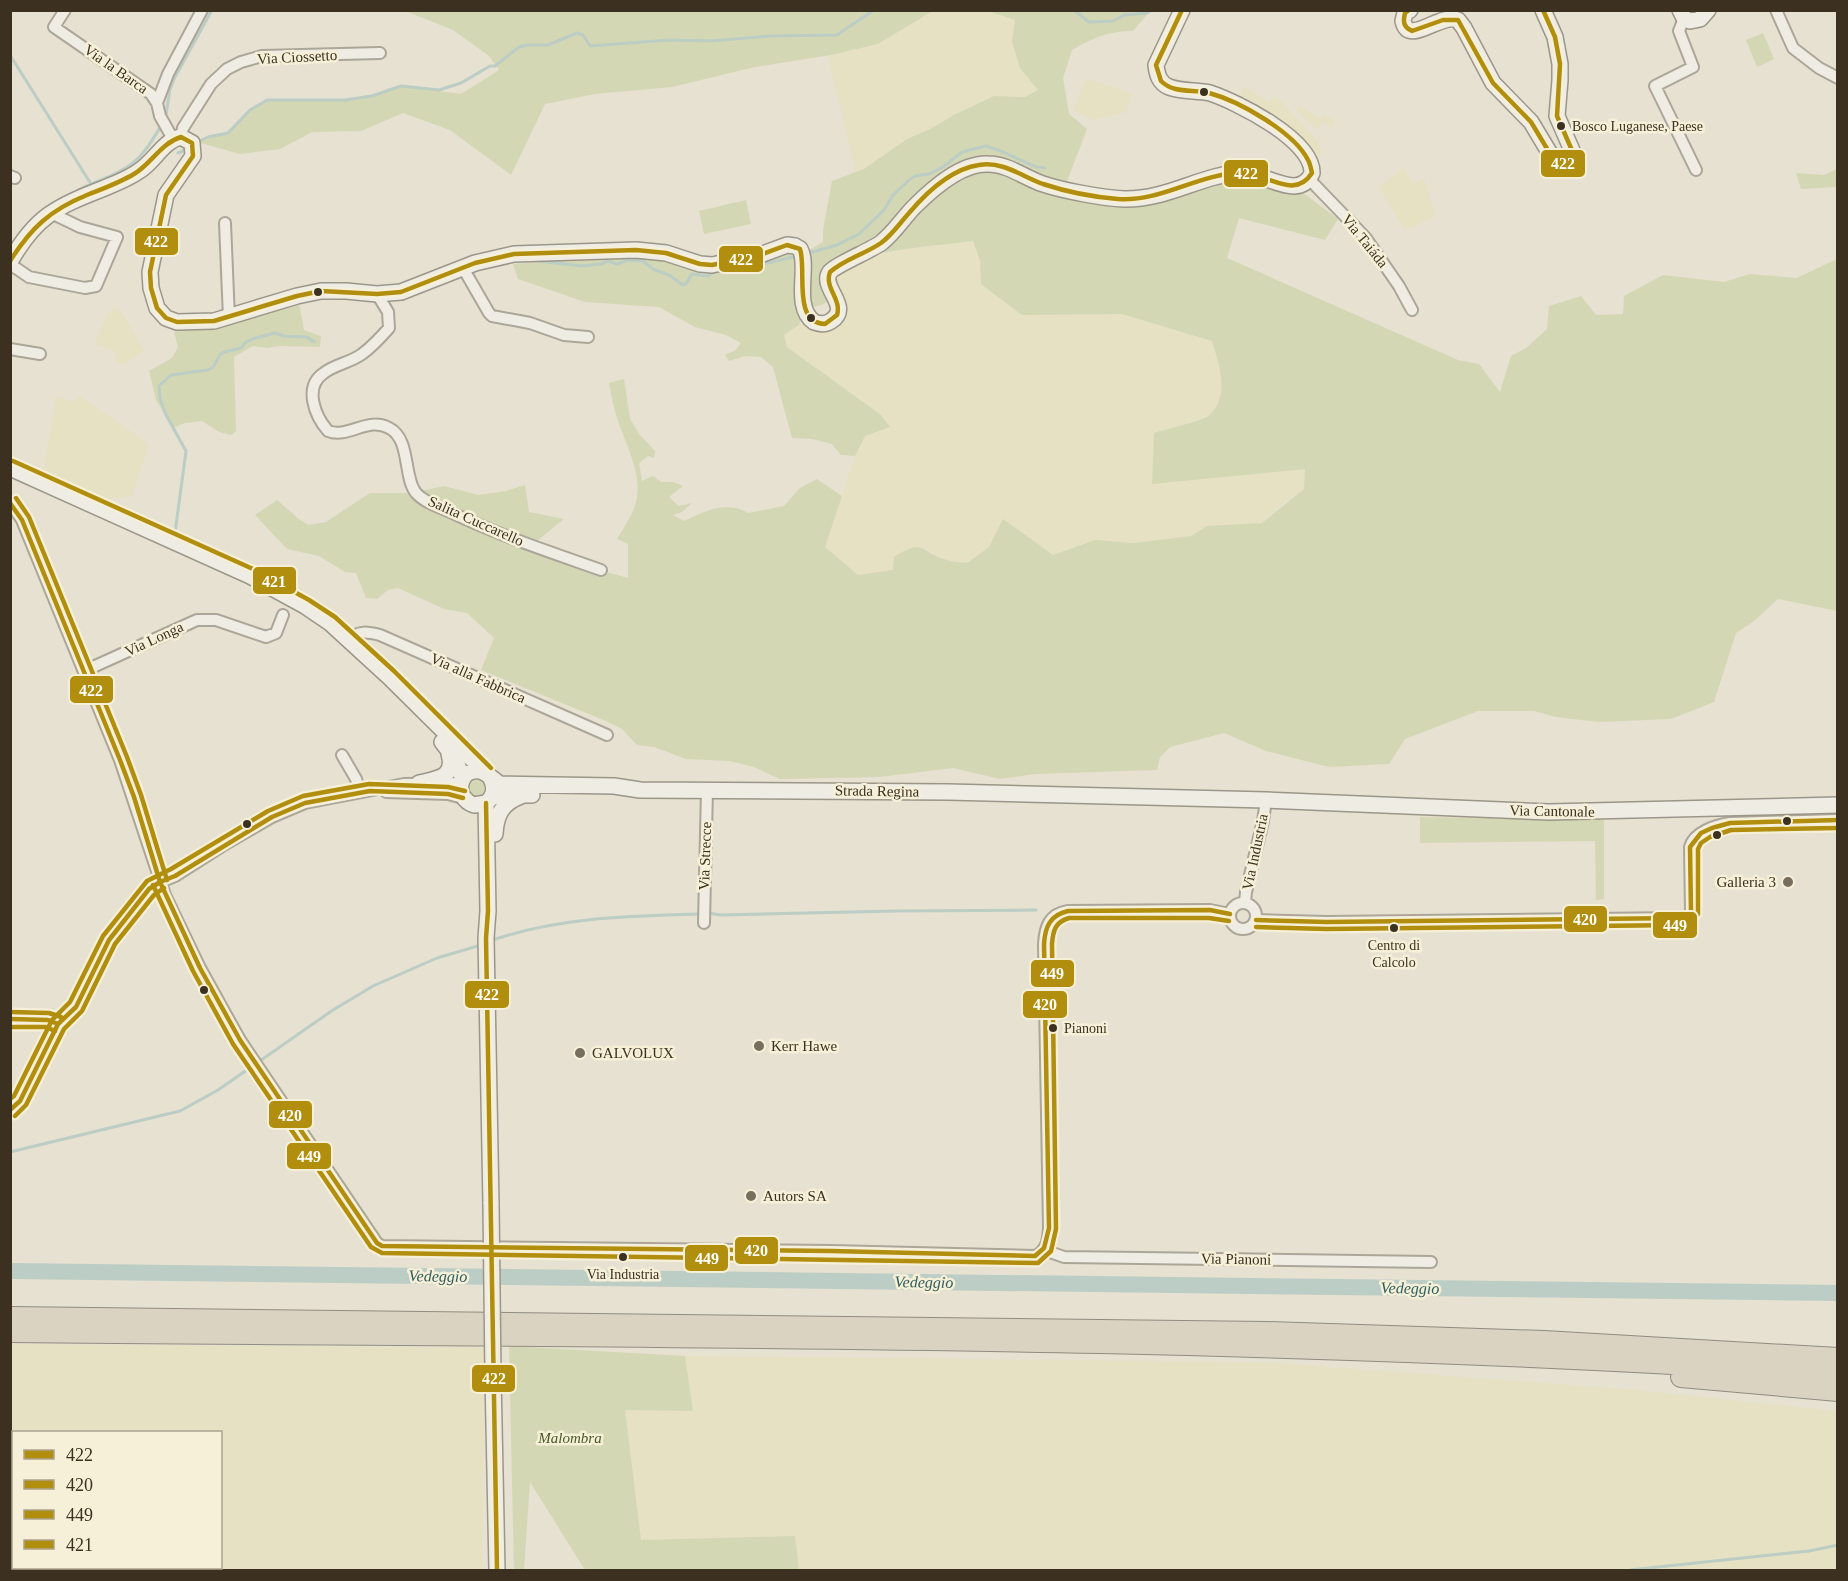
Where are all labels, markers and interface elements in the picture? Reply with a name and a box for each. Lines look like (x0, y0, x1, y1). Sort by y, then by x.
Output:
street label: Via la Barca (81, 41, 151, 97)
street label: Via Ciossetto (256, 47, 338, 67)
unlabelled marker (1198, 86, 1210, 98)
place label: Bosco Luganese, Paese (1572, 119, 1703, 134)
marker: Bosco Luganese, Paese (1555, 120, 1567, 132)
line badge: 422 (1540, 149, 1586, 178)
text: 422 (1551, 155, 1575, 172)
line badge: 422 (1223, 159, 1269, 188)
text: 422 (1234, 165, 1258, 182)
street label: Via Taiáda (1339, 211, 1392, 271)
line badge: 422 (134, 227, 179, 256)
text: 422 (144, 233, 168, 250)
line badge: 422 (718, 245, 764, 273)
text: 422 (729, 251, 753, 268)
unlabelled marker (312, 286, 324, 298)
unlabelled marker (805, 312, 817, 324)
street label: Salita Cuccarello (426, 493, 526, 549)
line badge: 421 (252, 566, 297, 595)
text: 421 (262, 573, 286, 590)
street label: Via Longa (122, 618, 186, 660)
street label: Via alla Fabbrica (428, 650, 528, 706)
line badge: 422 (69, 675, 114, 704)
text: 422 (79, 682, 103, 699)
street label: Strada Regina (835, 782, 920, 800)
street label: Via Cantonale (1509, 802, 1595, 820)
street label: Via Industria (1239, 812, 1271, 892)
unlabelled marker (1781, 815, 1793, 827)
unlabelled marker (241, 818, 253, 830)
street label: Via Strecce (696, 821, 714, 891)
unlabelled marker (1711, 829, 1723, 841)
place label: Galleria 3 (1716, 874, 1776, 890)
marker: Galleria 3 (1781, 875, 1795, 889)
line badge: 420 (1563, 905, 1608, 933)
text: 420 (1573, 911, 1597, 928)
line badge: 449 (1652, 911, 1698, 939)
text: 449 (1663, 917, 1687, 934)
marker: Centro di Calcolo (1388, 922, 1400, 934)
place label: Centro di Calcolo (1368, 938, 1420, 970)
line badge: 449 (1030, 959, 1075, 988)
text: 449 (1040, 965, 1064, 982)
line badge: 422 (464, 980, 510, 1009)
unlabelled marker (198, 984, 210, 996)
text: 422 (475, 986, 499, 1003)
line badge: 420 (1022, 990, 1068, 1019)
text: 420 (1033, 996, 1057, 1013)
place label: Pianoni (1064, 1021, 1107, 1036)
marker: Pianoni (1047, 1022, 1059, 1034)
place label: Kerr Hawe (771, 1038, 838, 1054)
marker: Kerr Hawe (752, 1039, 766, 1053)
place label: GALVOLUX (592, 1045, 674, 1061)
marker: GALVOLUX (573, 1046, 587, 1060)
line badge: 420 (268, 1100, 313, 1129)
text: 420 (278, 1107, 302, 1124)
line badge: 449 (286, 1142, 332, 1170)
text: 449 (297, 1148, 321, 1165)
place label: Autors SA (763, 1188, 827, 1204)
marker: Autors SA (744, 1189, 758, 1203)
line badge: 420 (734, 1236, 779, 1265)
text: 420 (744, 1242, 768, 1259)
line badge: 449 (684, 1244, 729, 1272)
text: 449 (695, 1250, 719, 1267)
street label: Via Pianoni (1201, 1250, 1271, 1268)
marker: Via Industria (617, 1251, 629, 1263)
water label: Vedeggio (409, 1267, 467, 1286)
place label: Via Industria (587, 1267, 660, 1282)
water label: Vedeggio (895, 1273, 953, 1292)
water label: Vedeggio (1381, 1279, 1439, 1298)
line badge: 422 (471, 1364, 516, 1393)
text: 422 (482, 1370, 506, 1387)
park label: Malombra (537, 1430, 602, 1446)
legend (12, 1431, 222, 1569)
text: 422 (66, 1445, 93, 1465)
text: 420 (66, 1475, 93, 1495)
text: 449 (66, 1505, 93, 1525)
text: 421 (66, 1535, 93, 1555)

